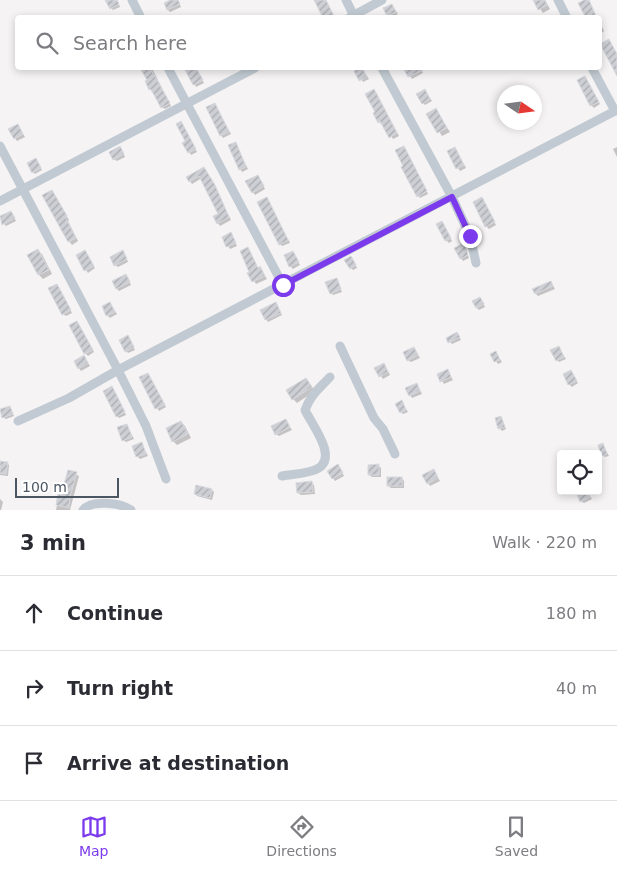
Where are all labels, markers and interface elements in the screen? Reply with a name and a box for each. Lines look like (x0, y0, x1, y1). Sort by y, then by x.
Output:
search box (15, 15, 602, 70)
icon: search (33, 29, 61, 57)
text: Search here (73, 32, 187, 54)
north arrow (497, 85, 542, 130)
route end (459, 225, 482, 248)
route start (272, 274, 295, 297)
map controls (557, 450, 602, 495)
button: locate (557, 450, 602, 495)
scale bar (15, 475, 119, 498)
text: 100 m (22, 479, 67, 495)
text: 3 min (20, 531, 86, 555)
text: Walk · 220 m (492, 533, 597, 552)
icon: ahead (20, 599, 48, 627)
text: Continue (67, 602, 163, 624)
text: 180 m (546, 604, 597, 623)
icon: right (20, 674, 48, 702)
text: Turn right (67, 677, 173, 699)
text: 40 m (556, 679, 597, 698)
icon: arrive (20, 749, 48, 777)
text: Arrive at destination (67, 752, 289, 774)
tab: Map (79, 813, 108, 859)
tab: Directions (266, 813, 337, 859)
tab: Saved (495, 813, 538, 859)

